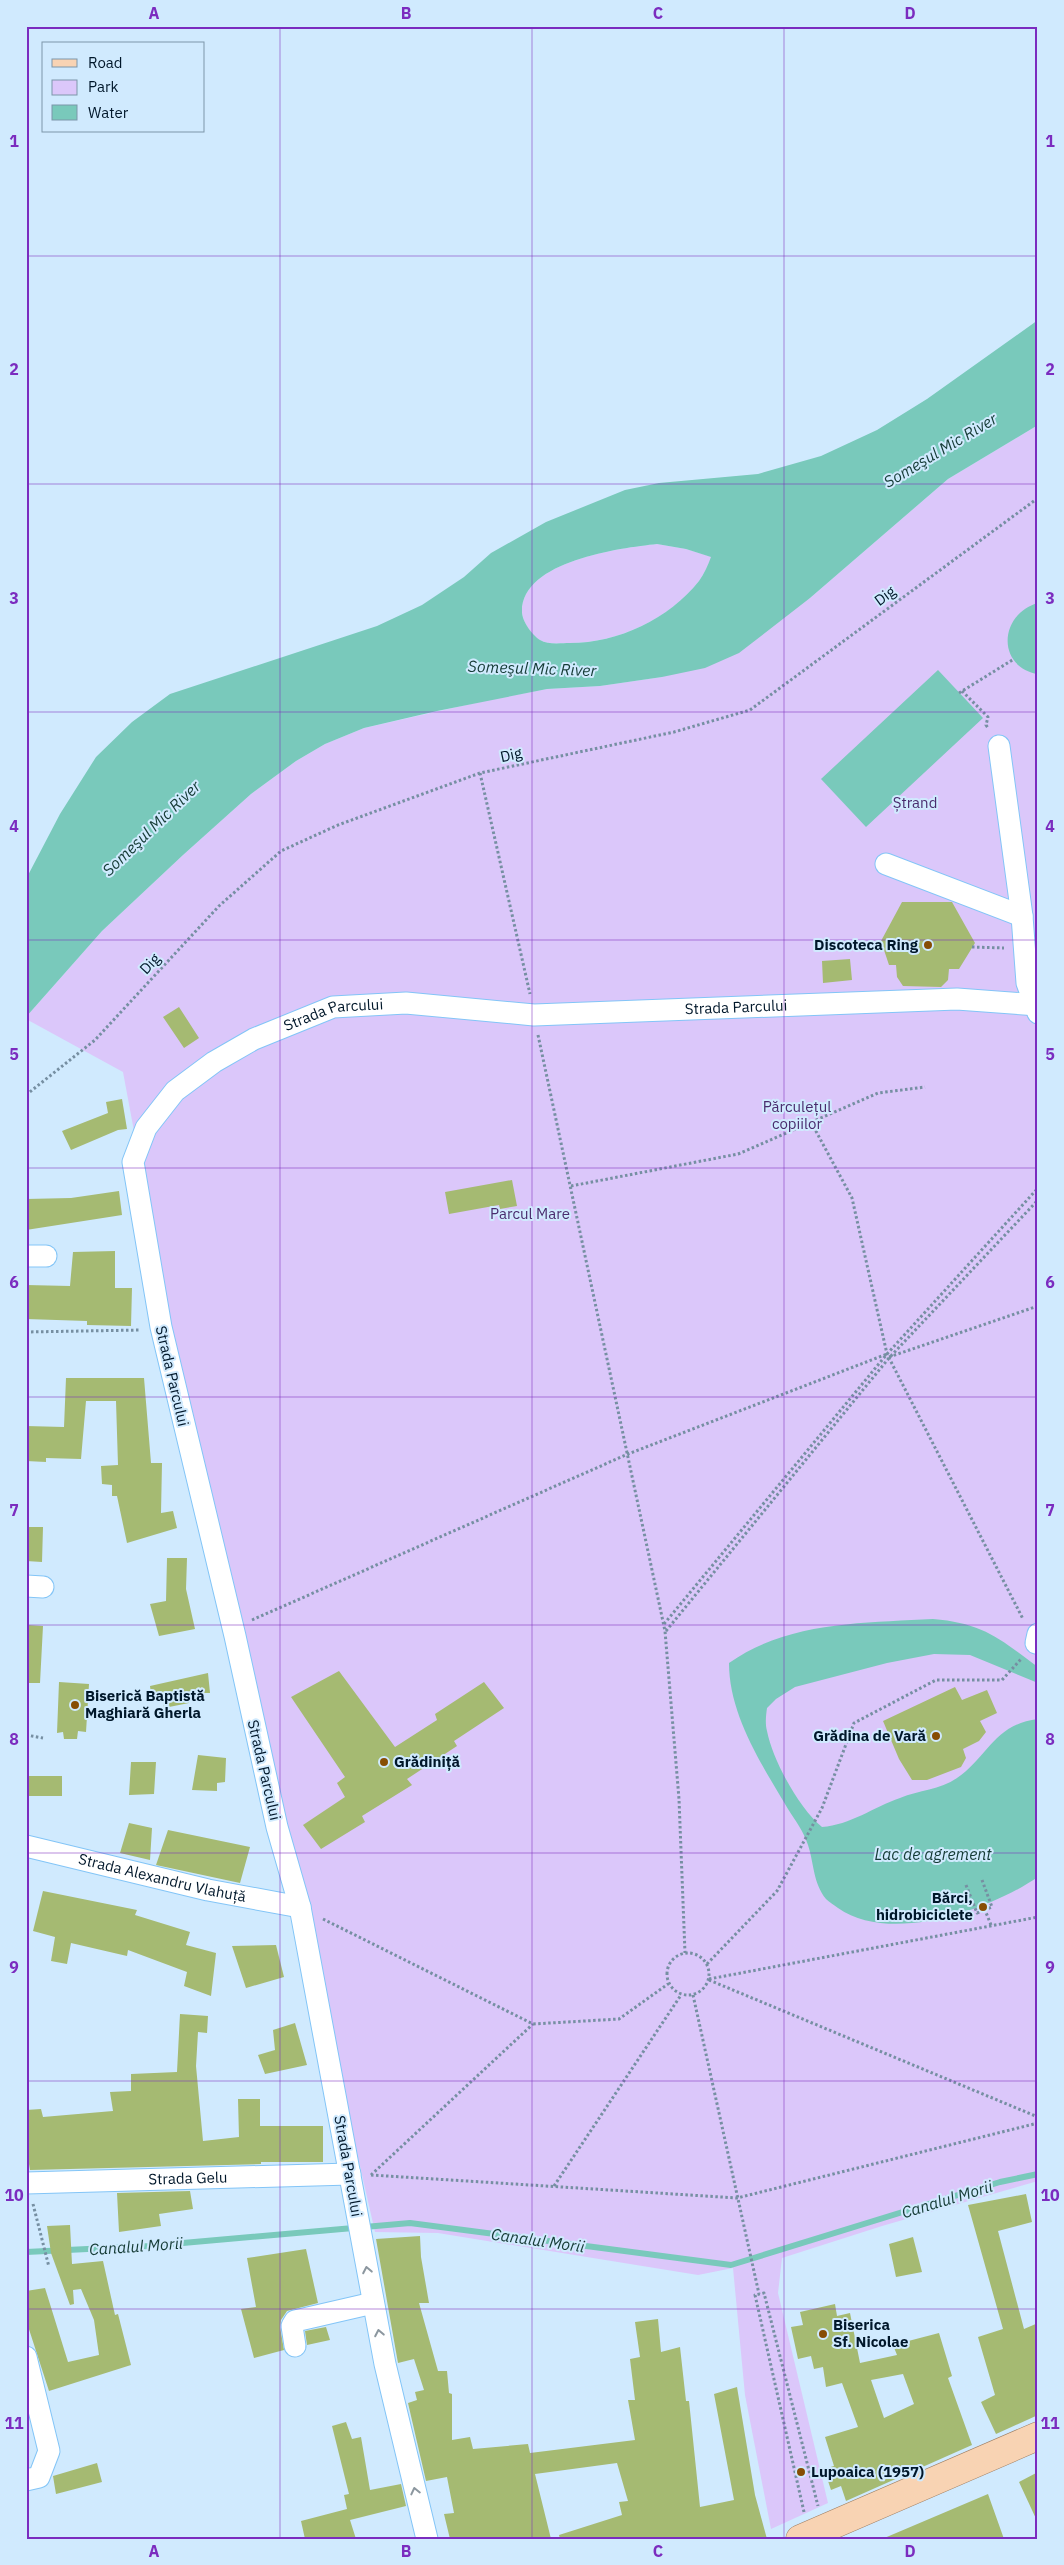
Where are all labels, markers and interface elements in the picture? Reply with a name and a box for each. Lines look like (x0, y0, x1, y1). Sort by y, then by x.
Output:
text: A (149, 3, 160, 23)
text: B (401, 3, 412, 23)
text: C (653, 3, 663, 23)
text: D (904, 3, 916, 23)
legend (42, 42, 205, 132)
text: Road (88, 53, 123, 72)
text: Park (88, 77, 118, 96)
text: Water (88, 103, 129, 122)
text: 1 (9, 131, 19, 151)
text: 1 (1045, 131, 1055, 151)
text: 2 (9, 359, 19, 379)
text: 2 (1045, 359, 1055, 379)
water label: Someşul Mic River (880, 408, 1001, 492)
street label: Dig (870, 581, 899, 610)
text: 3 (9, 588, 19, 608)
text: 3 (1045, 588, 1055, 608)
water label: Someşul Mic River (467, 656, 598, 680)
street label: Dig (498, 743, 524, 766)
water label: Someşul Mic River (98, 775, 205, 880)
park label: Ștrand (893, 793, 937, 812)
text: 4 (9, 816, 19, 836)
text: 4 (1045, 816, 1055, 836)
place label: Discoteca Ring (814, 935, 919, 954)
marker: Discoteca Ring (922, 939, 934, 951)
street label: Dig (135, 949, 164, 978)
street label: Strada Parcului (281, 994, 384, 1035)
street label: Strada Parcului (684, 995, 788, 1018)
text: 5 (9, 1044, 19, 1064)
text: 5 (1045, 1044, 1055, 1064)
park label: Părculețul copiilor (763, 1097, 831, 1133)
park label: Parcul Mare (490, 1204, 570, 1223)
text: 6 (9, 1272, 19, 1292)
text: 6 (1045, 1272, 1055, 1292)
street label: Strada Parcului (152, 1324, 193, 1428)
text: 7 (9, 1500, 19, 1520)
text: 7 (1045, 1500, 1055, 1520)
place label: Biserică Baptistă Maghiară Gherla (85, 1686, 205, 1722)
marker: Biserică Baptistă Maghiară Gherla (69, 1699, 81, 1711)
street label: Strada Parcului (244, 1718, 285, 1822)
place label: Grădina de Vară (813, 1726, 926, 1745)
text: 8 (9, 1729, 19, 1749)
text: 8 (1045, 1729, 1055, 1749)
marker: Grădina de Vară (930, 1730, 942, 1742)
place label: Grădiniță (394, 1752, 461, 1771)
marker: Grădiniță (378, 1756, 390, 1768)
water label: Lac de agrement (875, 1844, 992, 1864)
street label: Strada Alexandru Vlahuță (77, 1849, 248, 1906)
place label: Bărci, hidrobiciclete (876, 1888, 973, 1924)
marker: Bărci, hidrobiciclete (977, 1901, 989, 1913)
text: 9 (9, 1957, 19, 1977)
text: 9 (1045, 1957, 1055, 1977)
street label: Strada Parcului (330, 2114, 367, 2218)
street label: Strada Gelu (148, 2167, 228, 2189)
water label: Canalul Morii (899, 2175, 996, 2222)
text: 10 (4, 2185, 24, 2205)
text: 10 (1040, 2185, 1060, 2205)
water label: Canalul Morii (490, 2224, 587, 2257)
water label: Canalul Morii (88, 2233, 184, 2259)
one-way arrow (362, 2265, 372, 2274)
place label: Biserica Sf. Nicolae (833, 2315, 908, 2351)
marker: Biserica Sf. Nicolae (817, 2328, 829, 2340)
one-way arrow (374, 2329, 385, 2337)
text: 11 (4, 2413, 24, 2433)
text: 11 (1040, 2413, 1060, 2433)
place label: Lupoaica (1957) (811, 2462, 924, 2481)
marker: Lupoaica (1957) (795, 2466, 807, 2478)
one-way arrow (410, 2487, 421, 2496)
text: A (149, 2541, 160, 2561)
text: B (401, 2541, 412, 2561)
text: C (653, 2541, 663, 2561)
text: D (904, 2541, 916, 2561)

